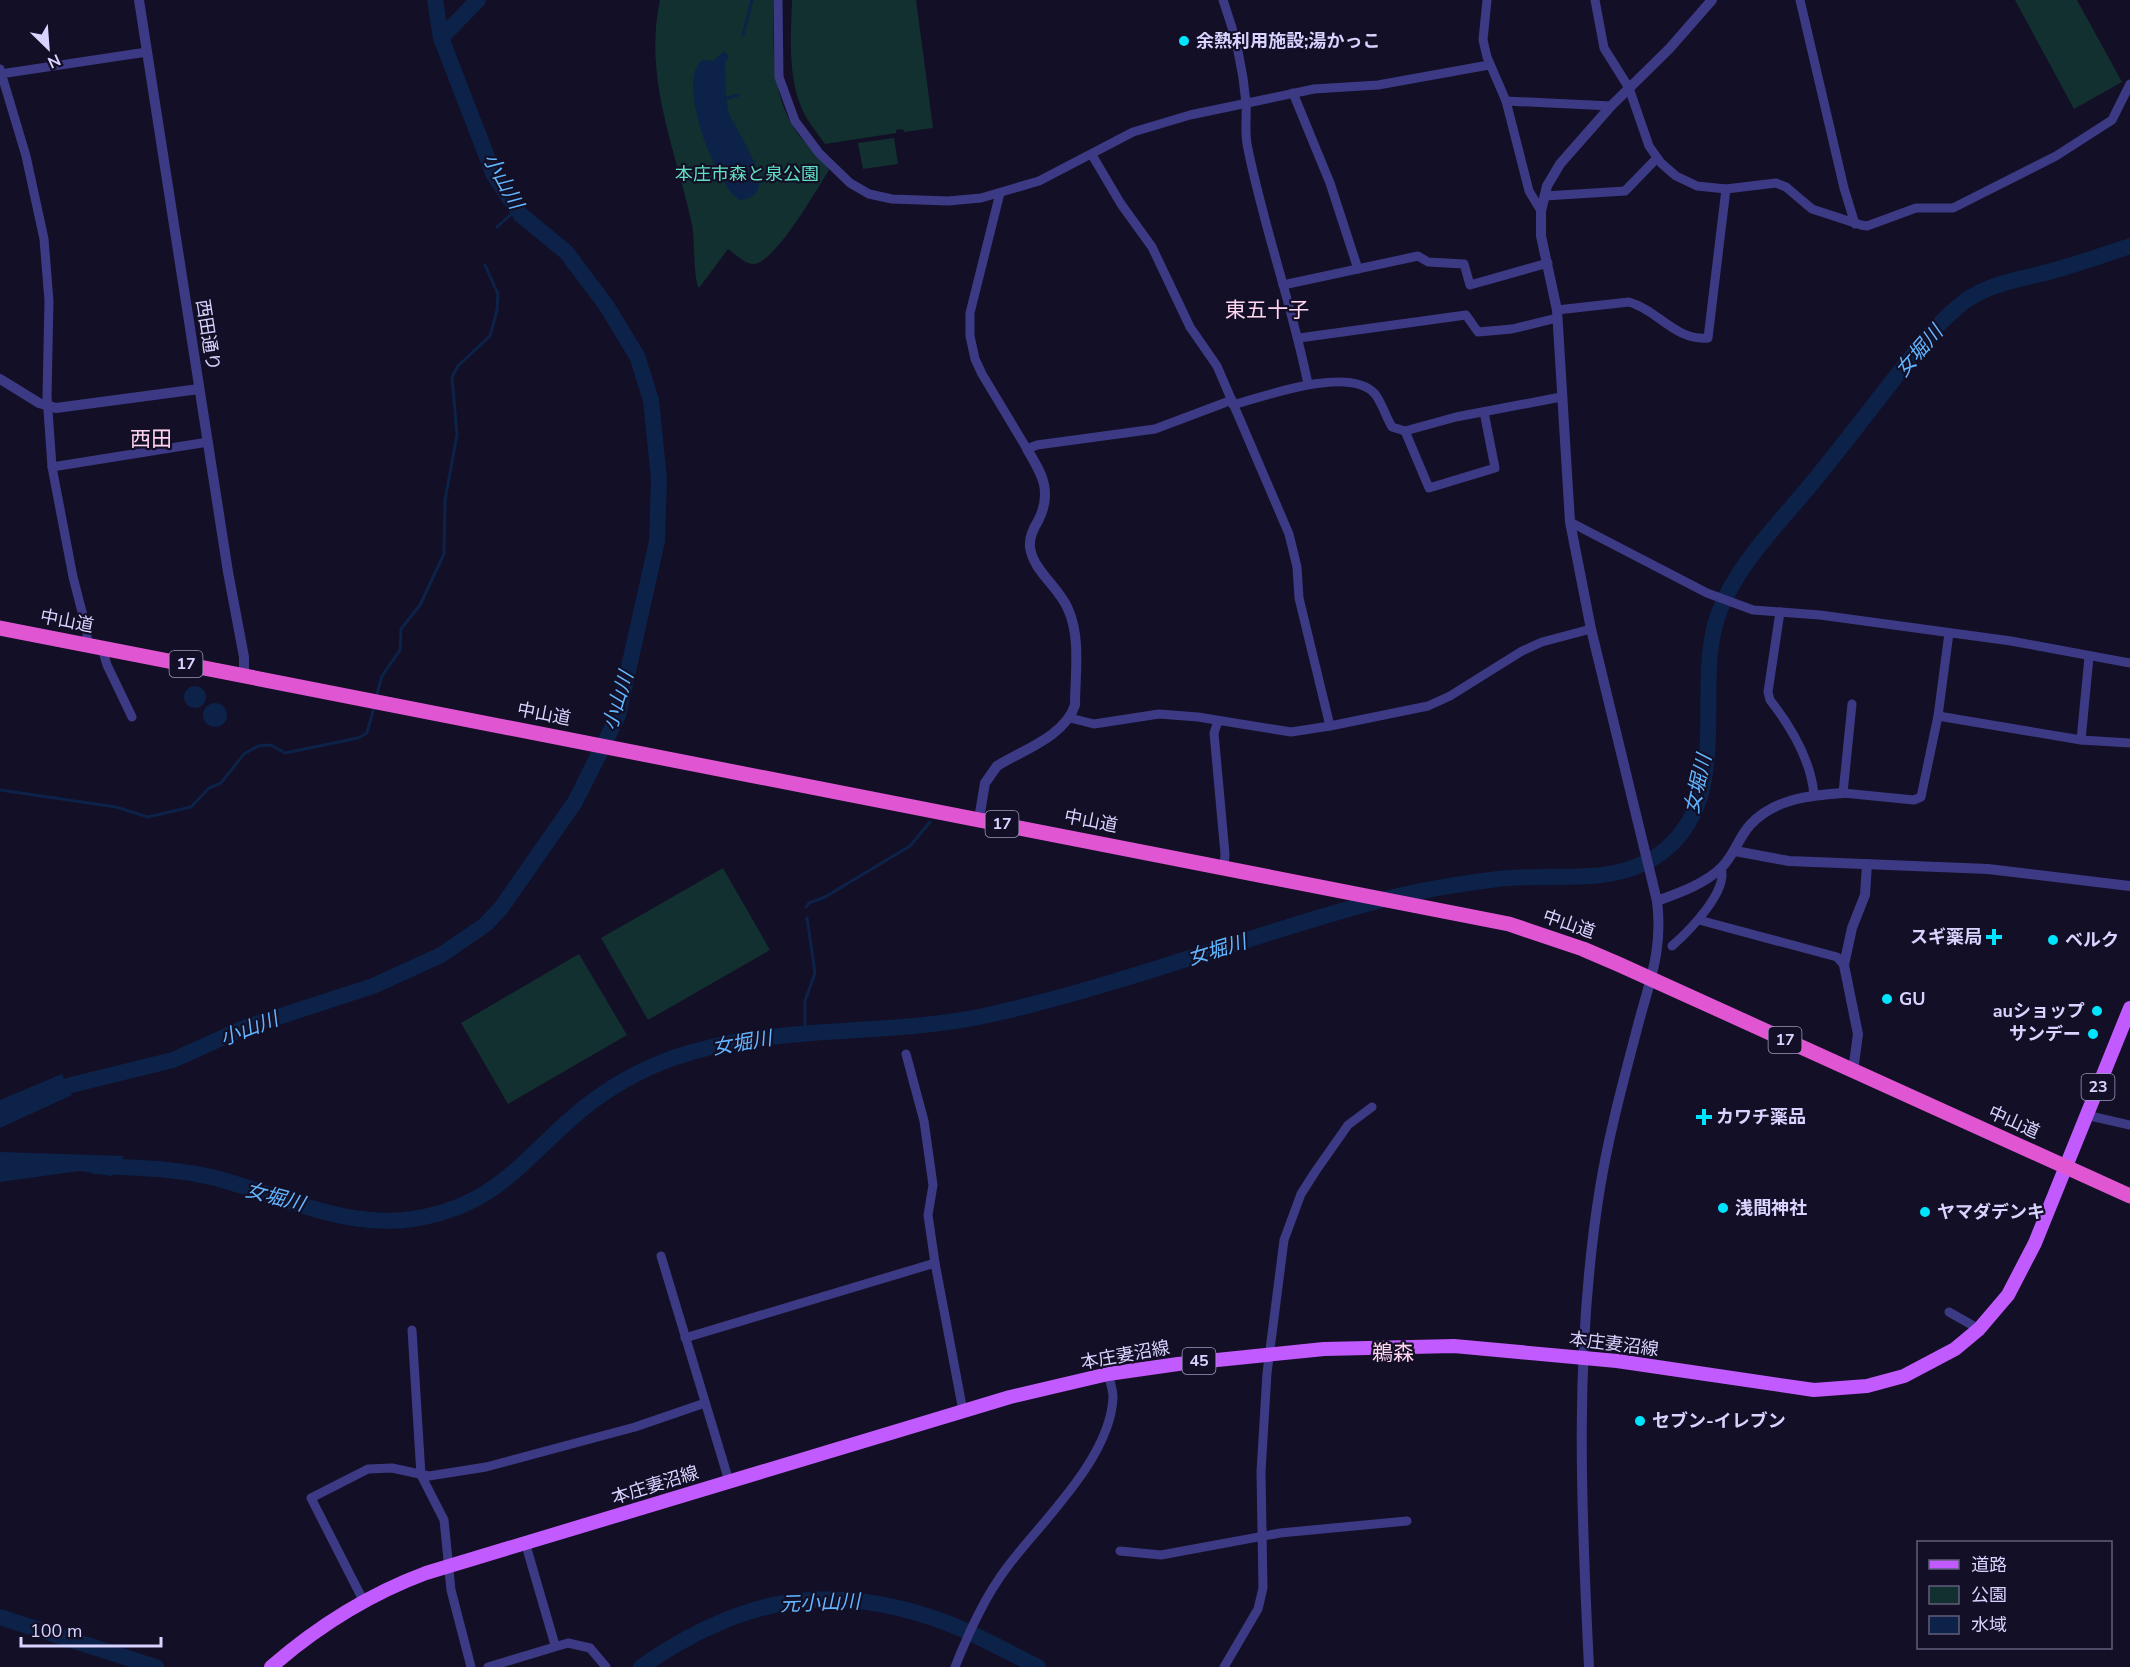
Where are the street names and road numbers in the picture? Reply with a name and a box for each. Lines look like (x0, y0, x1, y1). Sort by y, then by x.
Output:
street label: 西田通り (191, 298, 225, 372)
street label: 中山道 (38, 604, 96, 638)
road number: 17 (170, 651, 202, 677)
street label: 中山道 (515, 697, 573, 731)
street label: 中山道 (1062, 804, 1120, 838)
road number: 17 (986, 811, 1018, 837)
street label: 中山道 (1540, 904, 1598, 944)
road number: 17 (1768, 1027, 1802, 1053)
road number: 23 (2082, 1074, 2114, 1100)
street label: 中山道 (1984, 1100, 2044, 1144)
street label: 本庄妻沼線 (1568, 1327, 1660, 1361)
street label: 本庄妻沼線 (1079, 1335, 1171, 1375)
road number: 45 (1182, 1348, 1216, 1374)
street label: 本庄妻沼線 (608, 1460, 702, 1510)

